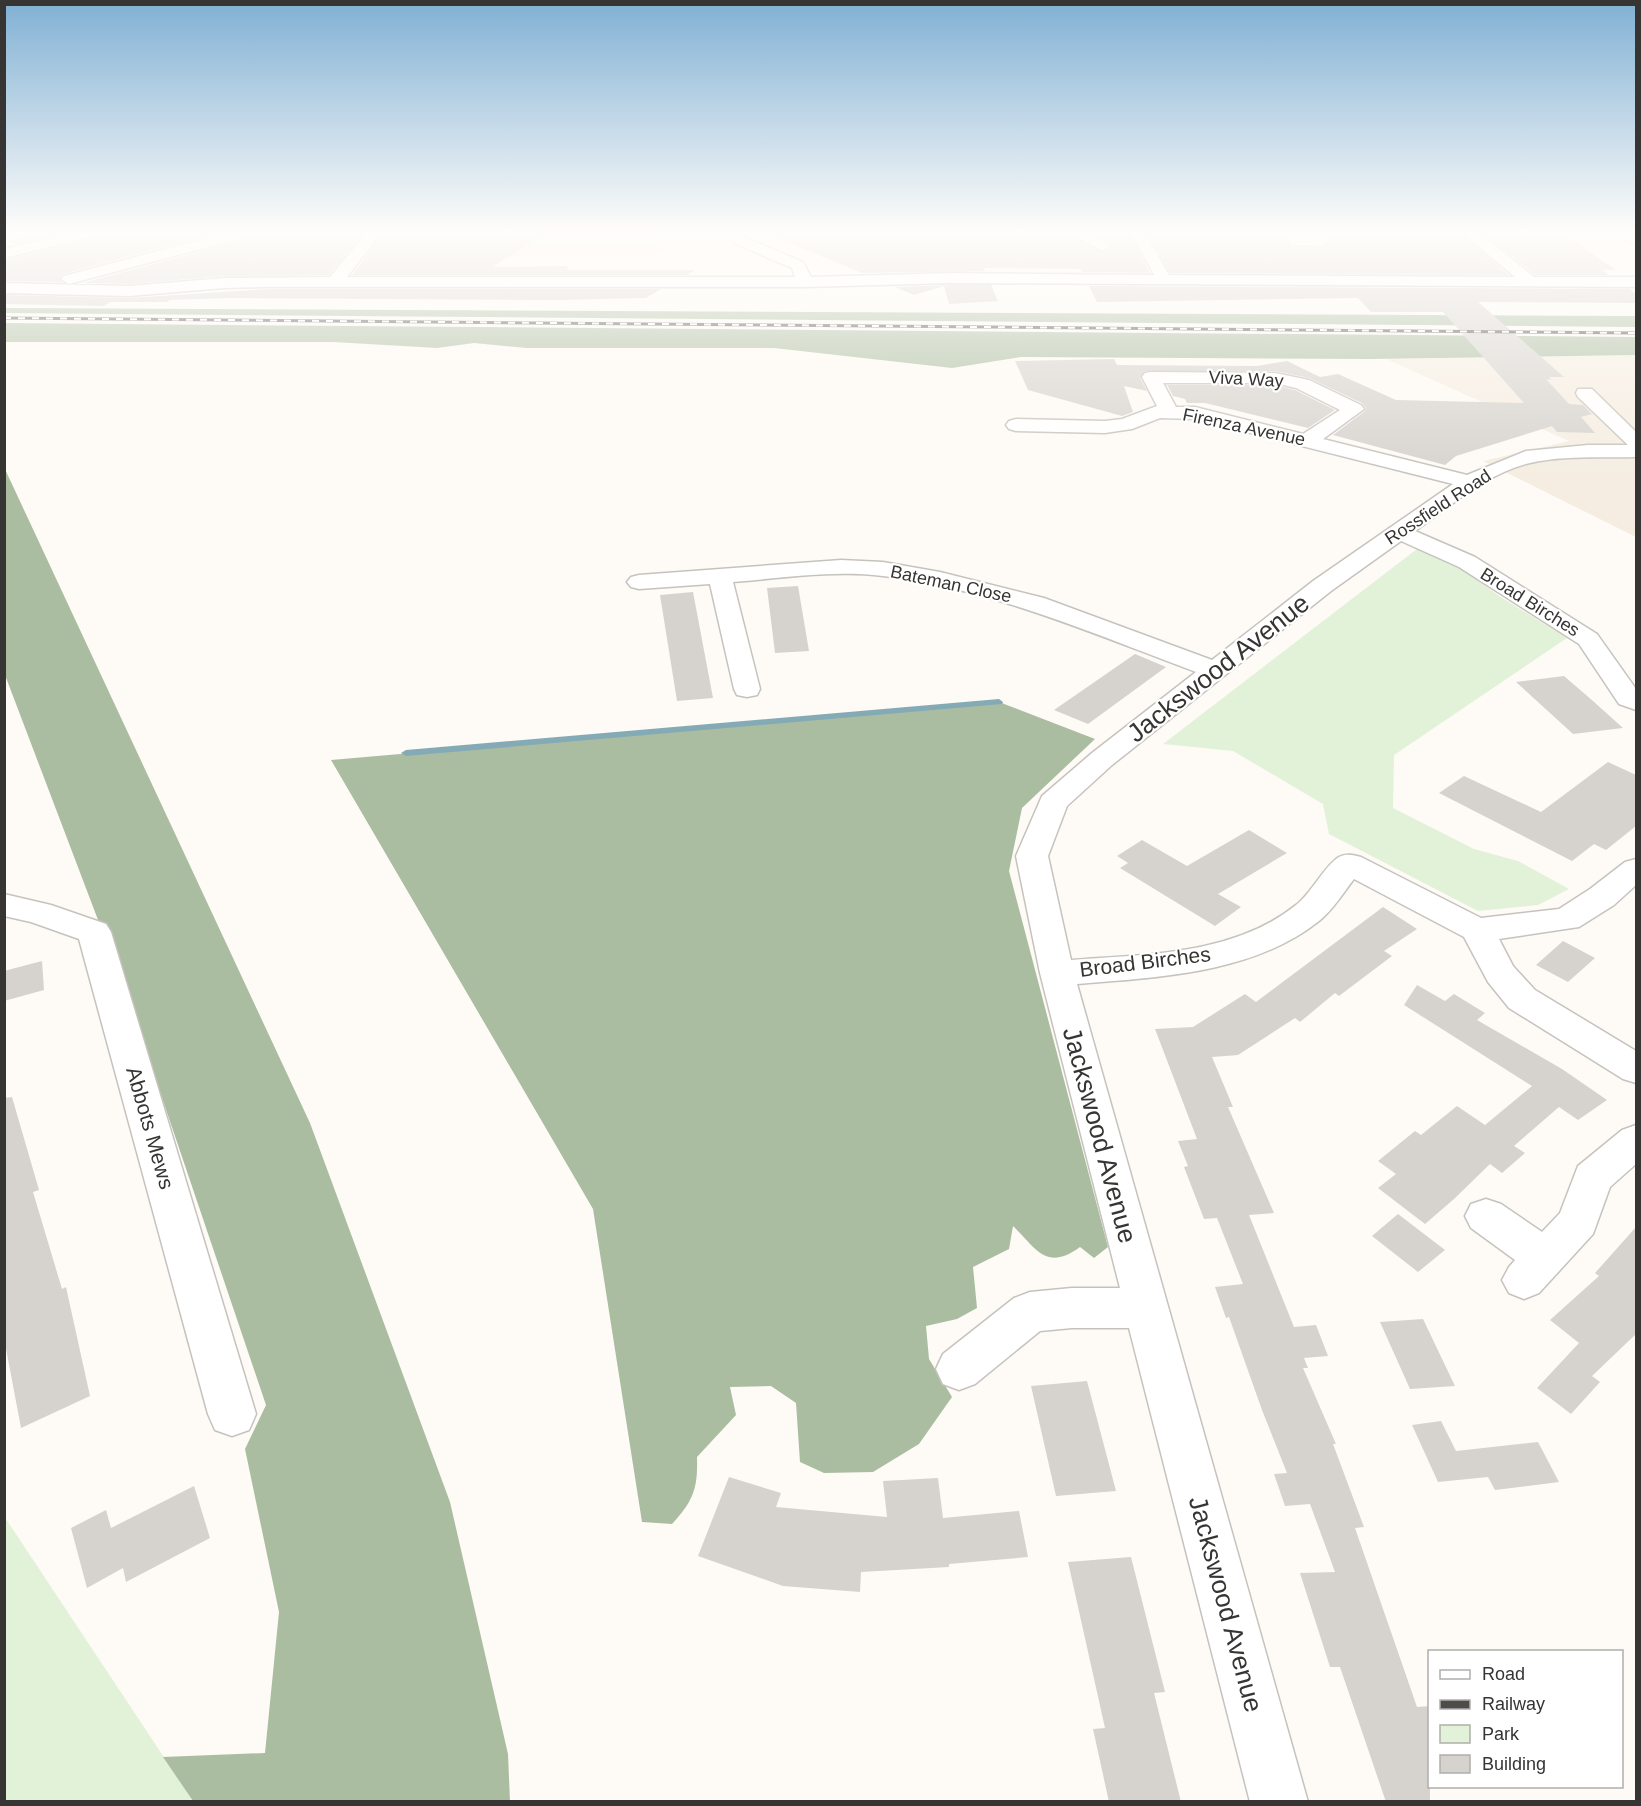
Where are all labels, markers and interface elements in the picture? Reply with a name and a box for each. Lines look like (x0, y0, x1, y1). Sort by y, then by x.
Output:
street label: Viva Way (1208, 367, 1284, 391)
street label: Firenza Avenue (1181, 404, 1307, 450)
street label: Rossfield Road (1381, 465, 1495, 549)
street label: Bateman Close (889, 561, 1013, 607)
street label: Broad Birches (1477, 564, 1583, 640)
street label: Jackswood Avenue (1121, 588, 1315, 748)
street label: Broad Birches (1078, 942, 1212, 981)
street label: Jackswood Avenue (1057, 1024, 1143, 1246)
street label: Abbots Mews (122, 1064, 179, 1192)
street label: Jackswood Avenue (1183, 1493, 1269, 1715)
legend (1428, 1650, 1623, 1788)
text: Road (1482, 1664, 1525, 1684)
text: Railway (1482, 1694, 1545, 1714)
text: Park (1482, 1724, 1520, 1744)
text: Building (1482, 1754, 1546, 1774)

